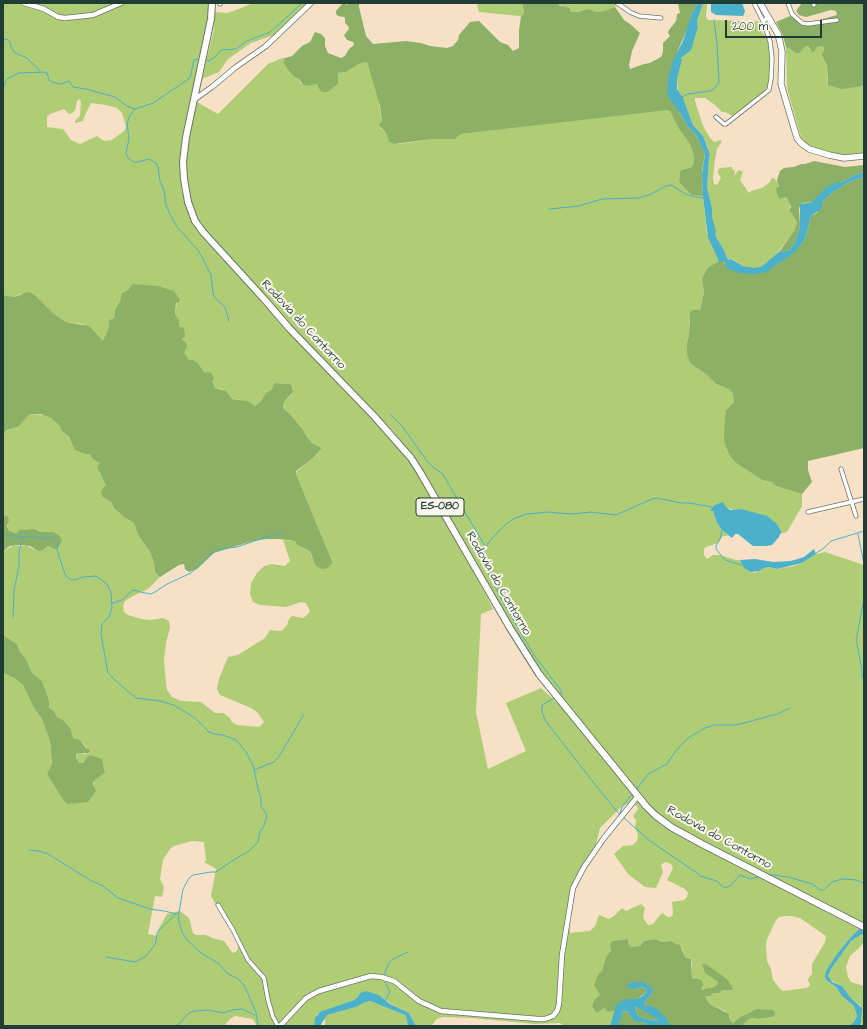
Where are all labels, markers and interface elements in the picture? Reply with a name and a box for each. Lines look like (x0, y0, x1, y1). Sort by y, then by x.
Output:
scale bar (727, 12, 824, 38)
text: 200 m (732, 18, 768, 35)
street label: Rodovia do Contorno (258, 277, 348, 373)
road number: ES-080 (416, 498, 464, 516)
street label: Rodovia do Contorno (462, 530, 534, 638)
street label: Rodovia do Contorno (664, 803, 774, 873)

